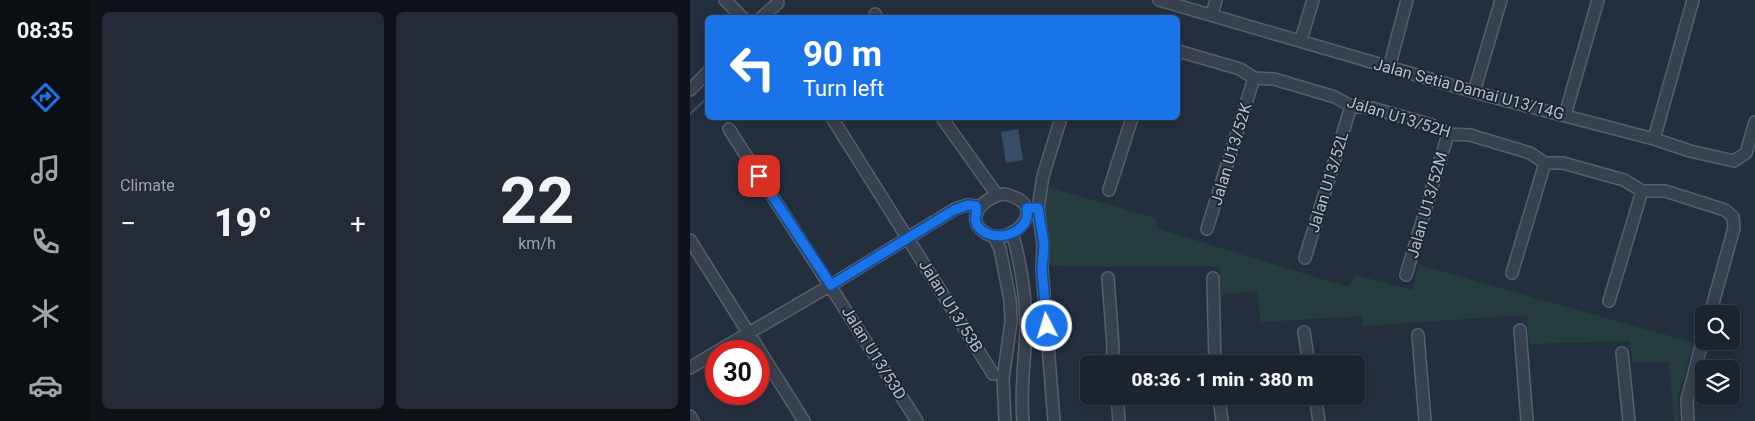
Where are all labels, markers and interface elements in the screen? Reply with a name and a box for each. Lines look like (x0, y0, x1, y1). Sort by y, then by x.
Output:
text: 08:35 (17, 18, 73, 43)
text: 90 m (803, 34, 882, 75)
icon: left (720, 35, 785, 100)
street label: Jalan Setia Damai U13/14G (1372, 54, 1566, 124)
text: Turn left (803, 76, 884, 101)
icon: directions (28, 80, 63, 115)
street label: Jalan U13/52H (1345, 92, 1453, 142)
street label: Jalan U13/52K (1206, 100, 1256, 207)
street label: Jalan U13/52L (1304, 129, 1352, 235)
street label: Jalan U13/52M (1403, 150, 1451, 260)
icon: music (28, 152, 63, 187)
pin (738, 155, 780, 197)
icon: arrive (745, 162, 773, 190)
text: 22 (500, 163, 574, 239)
text: Climate (120, 176, 175, 195)
text: 19° (214, 201, 272, 245)
text: − (120, 207, 136, 240)
text: + (350, 207, 366, 240)
icon: phone (28, 224, 63, 259)
text: km/h (518, 234, 556, 253)
street label: Jalan U13/53B (915, 256, 987, 356)
icon: climate (28, 296, 63, 331)
position arrow (1020, 299, 1072, 351)
street label: Jalan U13/53D (838, 303, 910, 403)
map controls (1695, 305, 1740, 405)
button: search (1695, 305, 1740, 350)
speed limit sign: 30 (705, 340, 770, 405)
button: layers (1695, 360, 1740, 405)
icon: car (28, 368, 63, 403)
text: 08:36 · 1 min · 380 m (1131, 368, 1314, 391)

